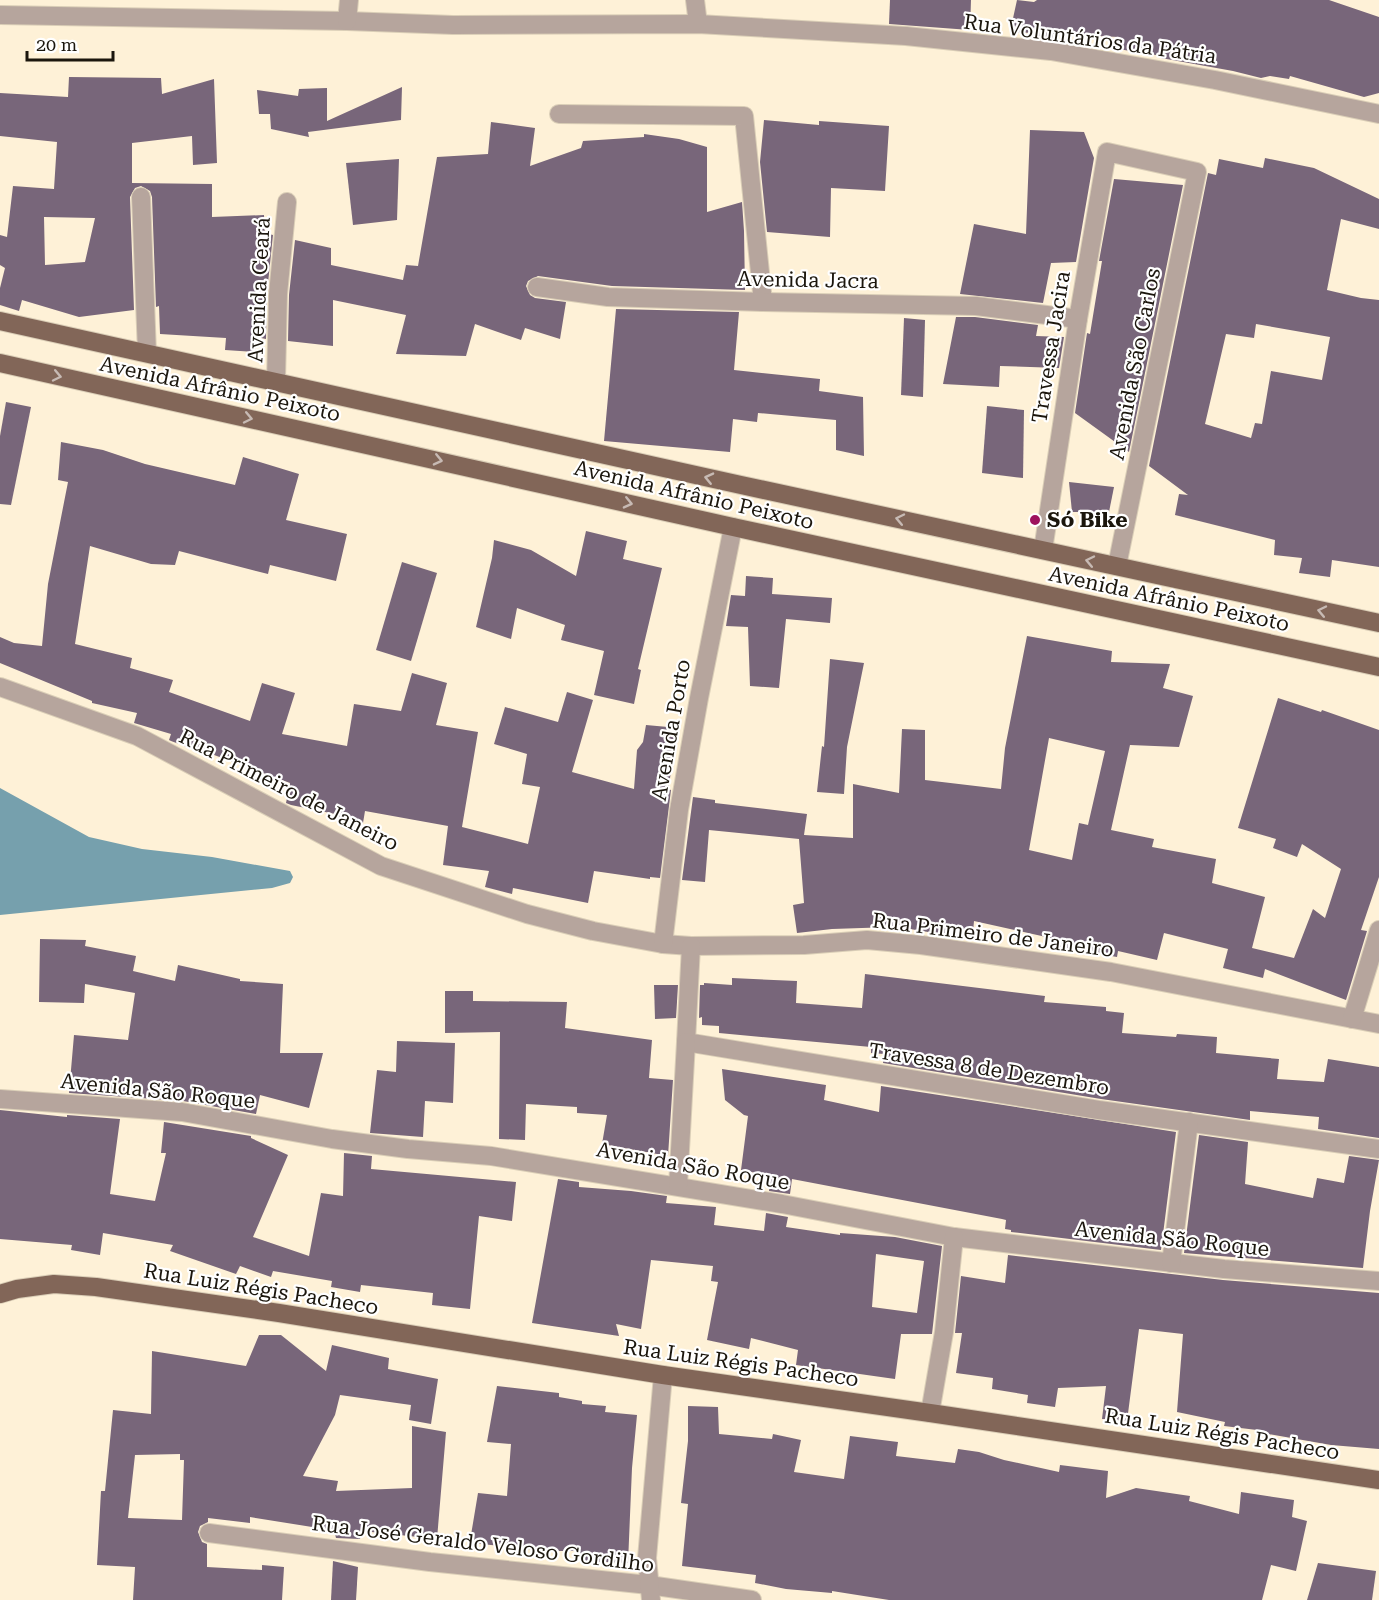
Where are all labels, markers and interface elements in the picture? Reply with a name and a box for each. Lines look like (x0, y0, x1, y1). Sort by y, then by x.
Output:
street label: Rua Voluntários da Pátria (962, 9, 1219, 69)
scale bar (27, 24, 112, 62)
text: 20 m (36, 34, 77, 55)
street label: Avenida Ceará (243, 216, 275, 363)
street label: Avenida São Carlos (1105, 266, 1165, 462)
street label: Avenida Jacra (737, 267, 880, 293)
street label: Travessa Jacira (1027, 269, 1075, 425)
street label: Avenida Afrânio Peixoto (98, 352, 342, 426)
one-way arrow (52, 368, 62, 381)
one-way arrow (242, 410, 252, 423)
one-way arrow (433, 453, 443, 466)
street label: Avenida Afrânio Peixoto (572, 456, 816, 534)
one-way arrow (704, 472, 714, 485)
one-way arrow (623, 496, 633, 509)
place label: Só Bike (1047, 508, 1128, 532)
one-way arrow (895, 513, 905, 526)
marker: Só Bike (1028, 513, 1042, 527)
one-way arrow (1085, 555, 1095, 568)
street label: Avenida Afrânio Peixoto (1047, 562, 1291, 636)
one-way arrow (1317, 605, 1327, 618)
street label: Avenida Porto (647, 657, 695, 803)
street label: Rua Primeiro de Janeiro (175, 724, 403, 856)
street label: Rua Primeiro de Janeiro (871, 908, 1115, 962)
street label: Travessa 8 de Dezembro (867, 1038, 1111, 1100)
street label: Avenida São Roque (60, 1069, 256, 1113)
street label: Avenida São Roque (595, 1137, 791, 1195)
street label: Avenida São Roque (1074, 1217, 1270, 1261)
street label: Rua Luiz Régis Pacheco (142, 1259, 380, 1319)
street label: Rua Luiz Régis Pacheco (622, 1335, 860, 1391)
street label: Rua Luiz Régis Pacheco (1103, 1404, 1341, 1464)
street label: Rua José Geraldo Veloso Gordilho (310, 1511, 656, 1577)

